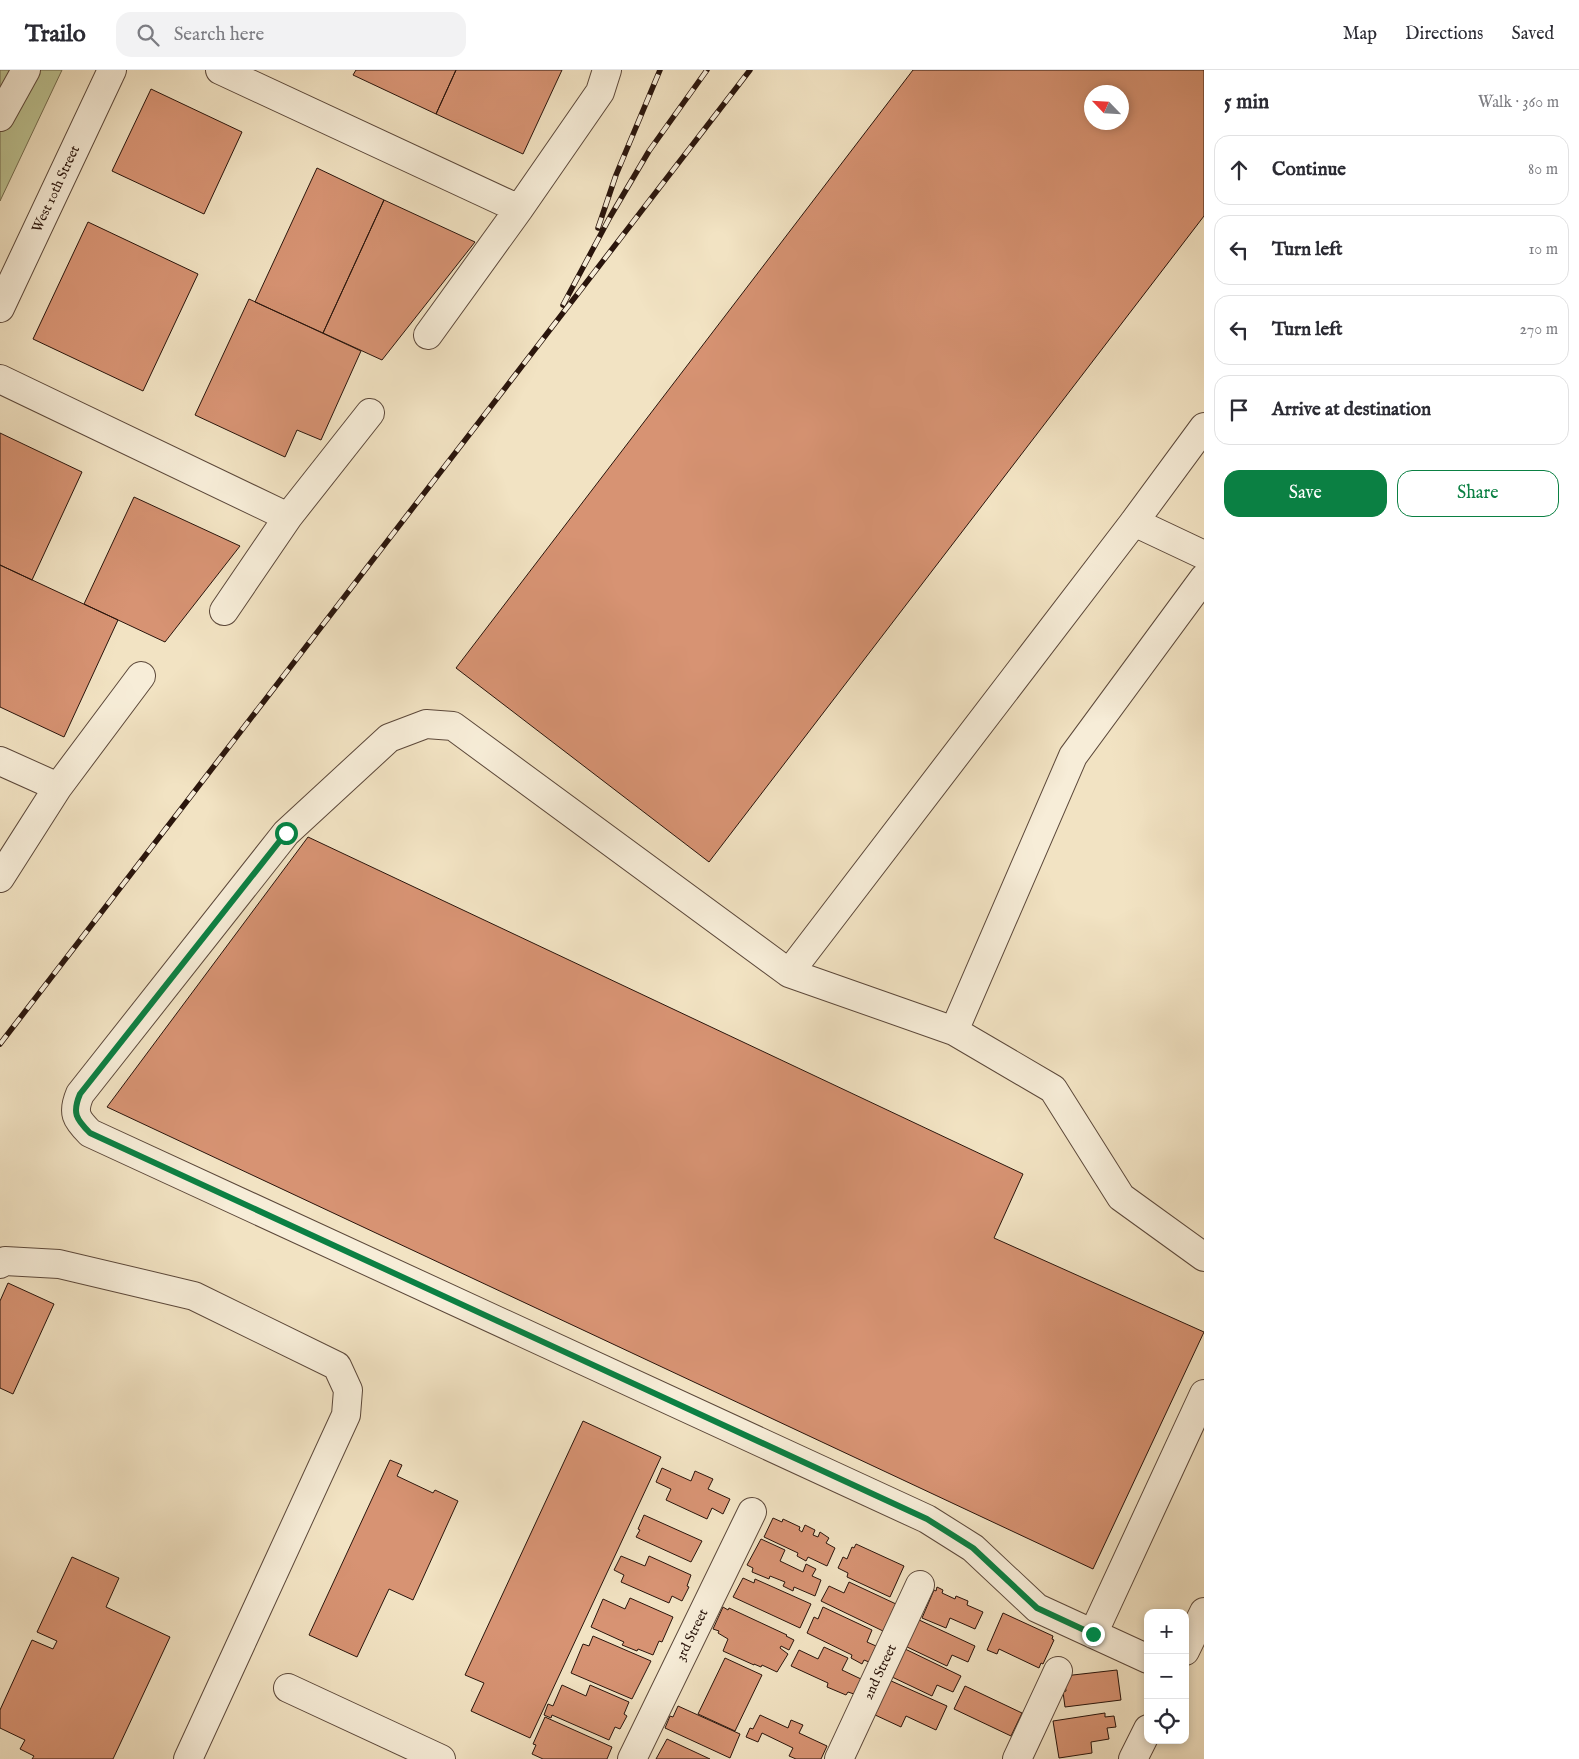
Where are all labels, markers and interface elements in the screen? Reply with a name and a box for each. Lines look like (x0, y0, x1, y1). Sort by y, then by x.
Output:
search box (116, 12, 466, 57)
text: Trailo (25, 19, 86, 50)
icon: search (134, 21, 162, 49)
text: Search here (174, 23, 264, 47)
text: Map (1343, 23, 1377, 46)
text: Directions (1405, 23, 1483, 46)
text: Saved (1511, 23, 1554, 46)
north arrow (1084, 85, 1129, 130)
text: 5 min (1224, 89, 1269, 116)
text: Walk · 360 m (1478, 93, 1559, 113)
street label: West 10th Street (28, 142, 84, 235)
icon: ahead (1225, 156, 1253, 184)
text: Continue (1272, 158, 1346, 182)
text: 80 m (1528, 160, 1558, 180)
icon: left (1225, 236, 1253, 264)
text: Turn left (1272, 238, 1343, 262)
text: 10 m (1528, 240, 1558, 260)
icon: left (1225, 316, 1253, 344)
text: Turn left (1272, 318, 1343, 342)
text: 270 m (1519, 320, 1558, 340)
icon: arrive (1225, 396, 1253, 424)
text: Arrive at destination (1272, 398, 1431, 422)
button: Save (1224, 470, 1387, 517)
button: Share (1397, 470, 1559, 517)
route start (275, 822, 298, 845)
street label: 3rd Street (672, 1606, 712, 1664)
map controls (1144, 1609, 1189, 1744)
button: + (1144, 1609, 1189, 1654)
route end (1082, 1623, 1105, 1646)
street label: 2nd Street (859, 1641, 901, 1703)
button: − (1144, 1654, 1189, 1699)
button: locate (1144, 1699, 1189, 1744)

